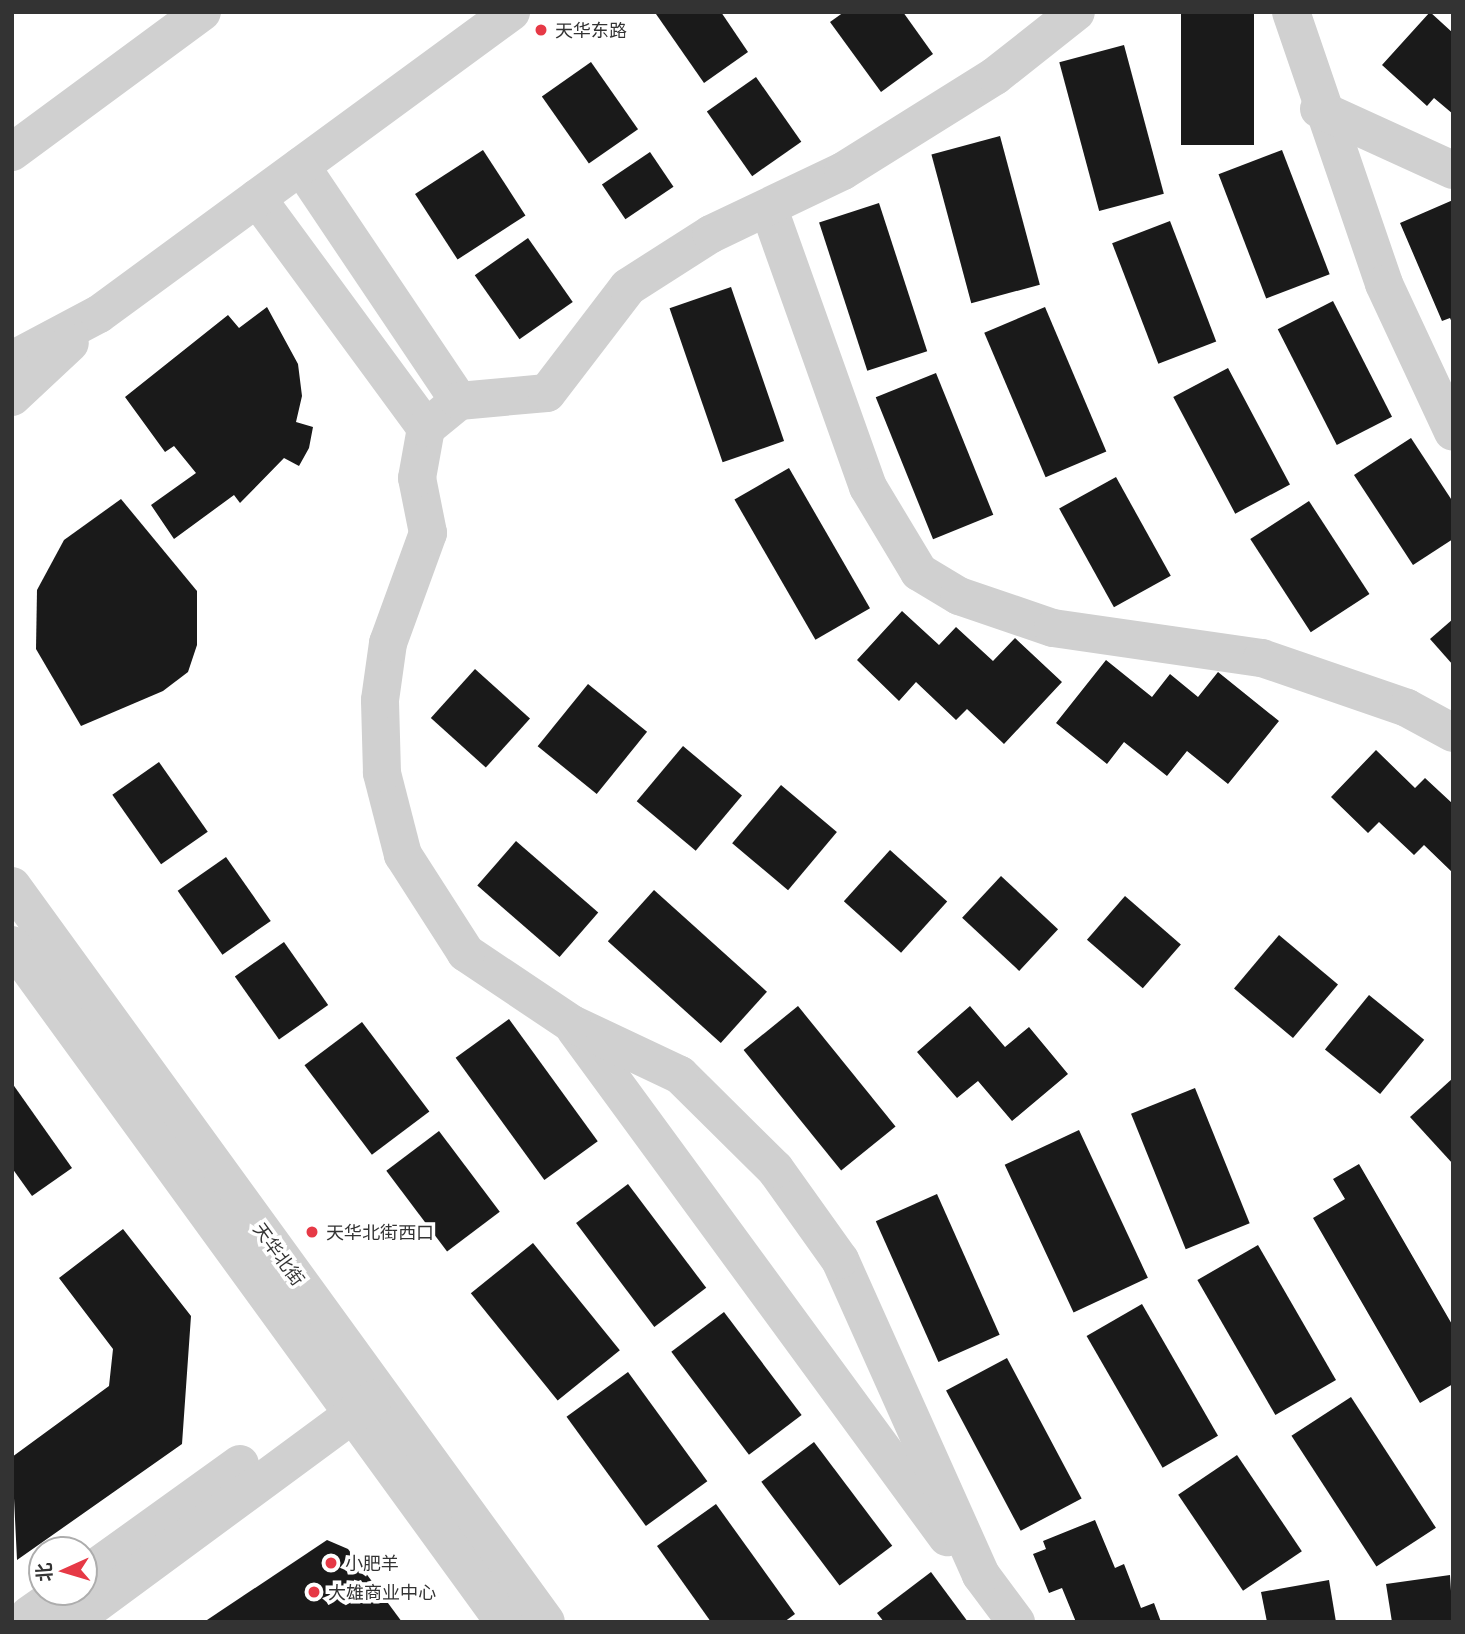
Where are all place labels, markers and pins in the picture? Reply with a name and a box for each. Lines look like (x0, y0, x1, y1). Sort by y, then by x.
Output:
place label: 天华东路 (555, 19, 627, 41)
marker: 天华东路 (533, 22, 549, 38)
place label: 天华北街西口 (326, 1221, 434, 1243)
marker: 天华北街西口 (304, 1224, 320, 1240)
place label: 小肥羊 (345, 1552, 399, 1574)
marker: 小肥羊 (323, 1555, 339, 1571)
place label: 大雄商业中心 (328, 1581, 436, 1603)
marker: 大雄商业中心 (306, 1584, 322, 1600)

